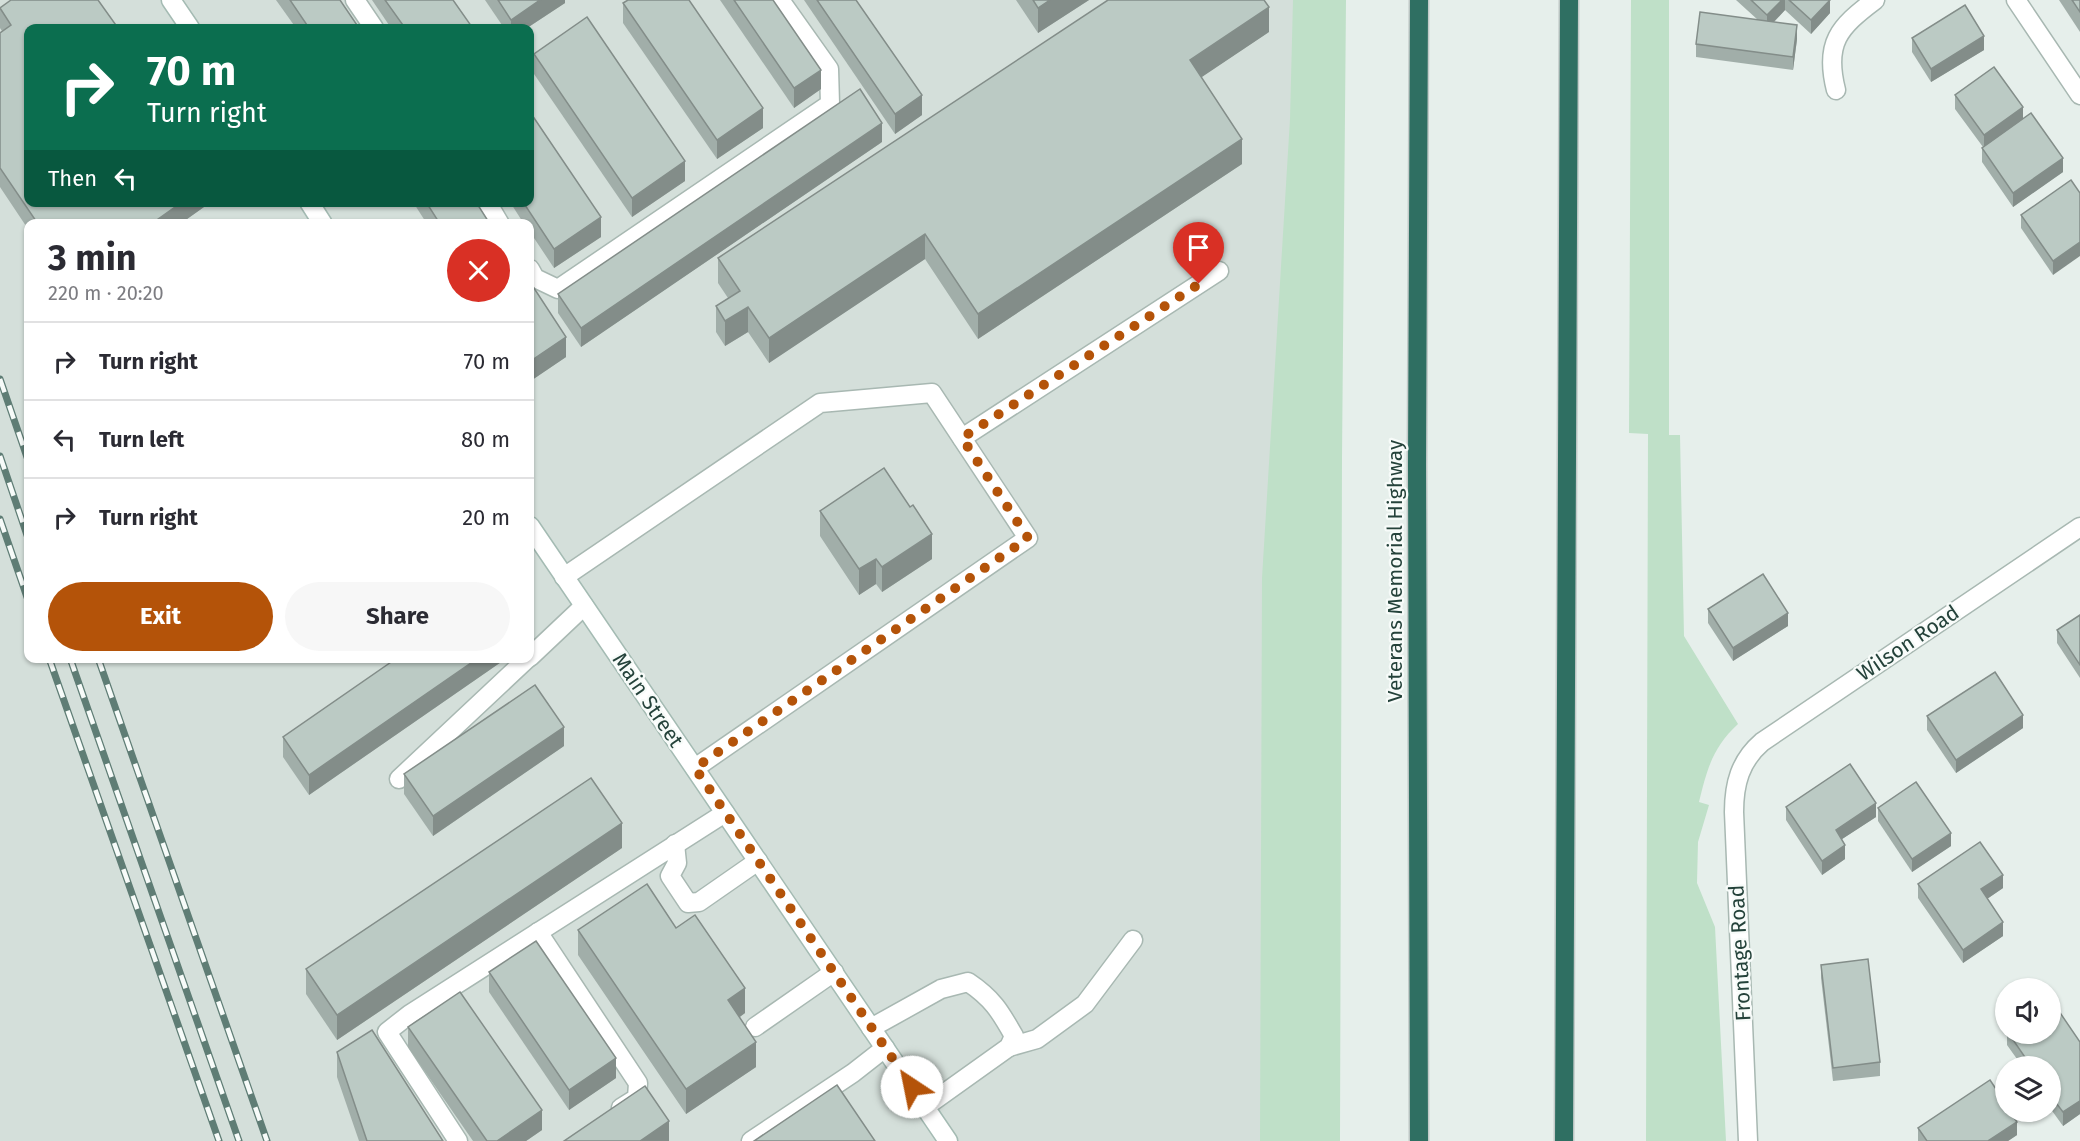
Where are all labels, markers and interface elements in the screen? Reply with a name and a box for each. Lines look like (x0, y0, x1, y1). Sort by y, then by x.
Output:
text: 70 m (147, 46, 236, 96)
icon: right (48, 48, 126, 126)
text: Turn right (147, 97, 267, 129)
icon: left (109, 162, 142, 195)
text: Then (48, 165, 97, 192)
pin (1173, 222, 1224, 284)
icon: arrive (1182, 231, 1215, 264)
text: 3 min (48, 236, 137, 280)
button: close (447, 239, 510, 302)
text: 220 m · 20:20 (48, 281, 164, 305)
icon: right (48, 345, 81, 378)
text: Turn right (99, 348, 198, 375)
text: 70 m (464, 348, 510, 375)
icon: left (48, 423, 81, 456)
text: Turn left (99, 426, 184, 453)
text: 80 m (461, 426, 510, 453)
street label: Veterans Memorial Highway (1382, 439, 1408, 702)
icon: right (48, 501, 81, 534)
text: Turn right (99, 504, 198, 531)
text: 20 m (462, 504, 510, 531)
button: Exit (48, 582, 273, 651)
button: Share (285, 582, 510, 651)
street label: Wilson Road (1852, 599, 1964, 687)
street label: Main Street (607, 648, 689, 753)
street label: Frontage Road (1723, 884, 1757, 1022)
map controls (1995, 978, 2061, 1122)
button: sound (1995, 978, 2061, 1044)
position arrow (880, 1055, 944, 1119)
button: layers (1995, 1056, 2061, 1122)

